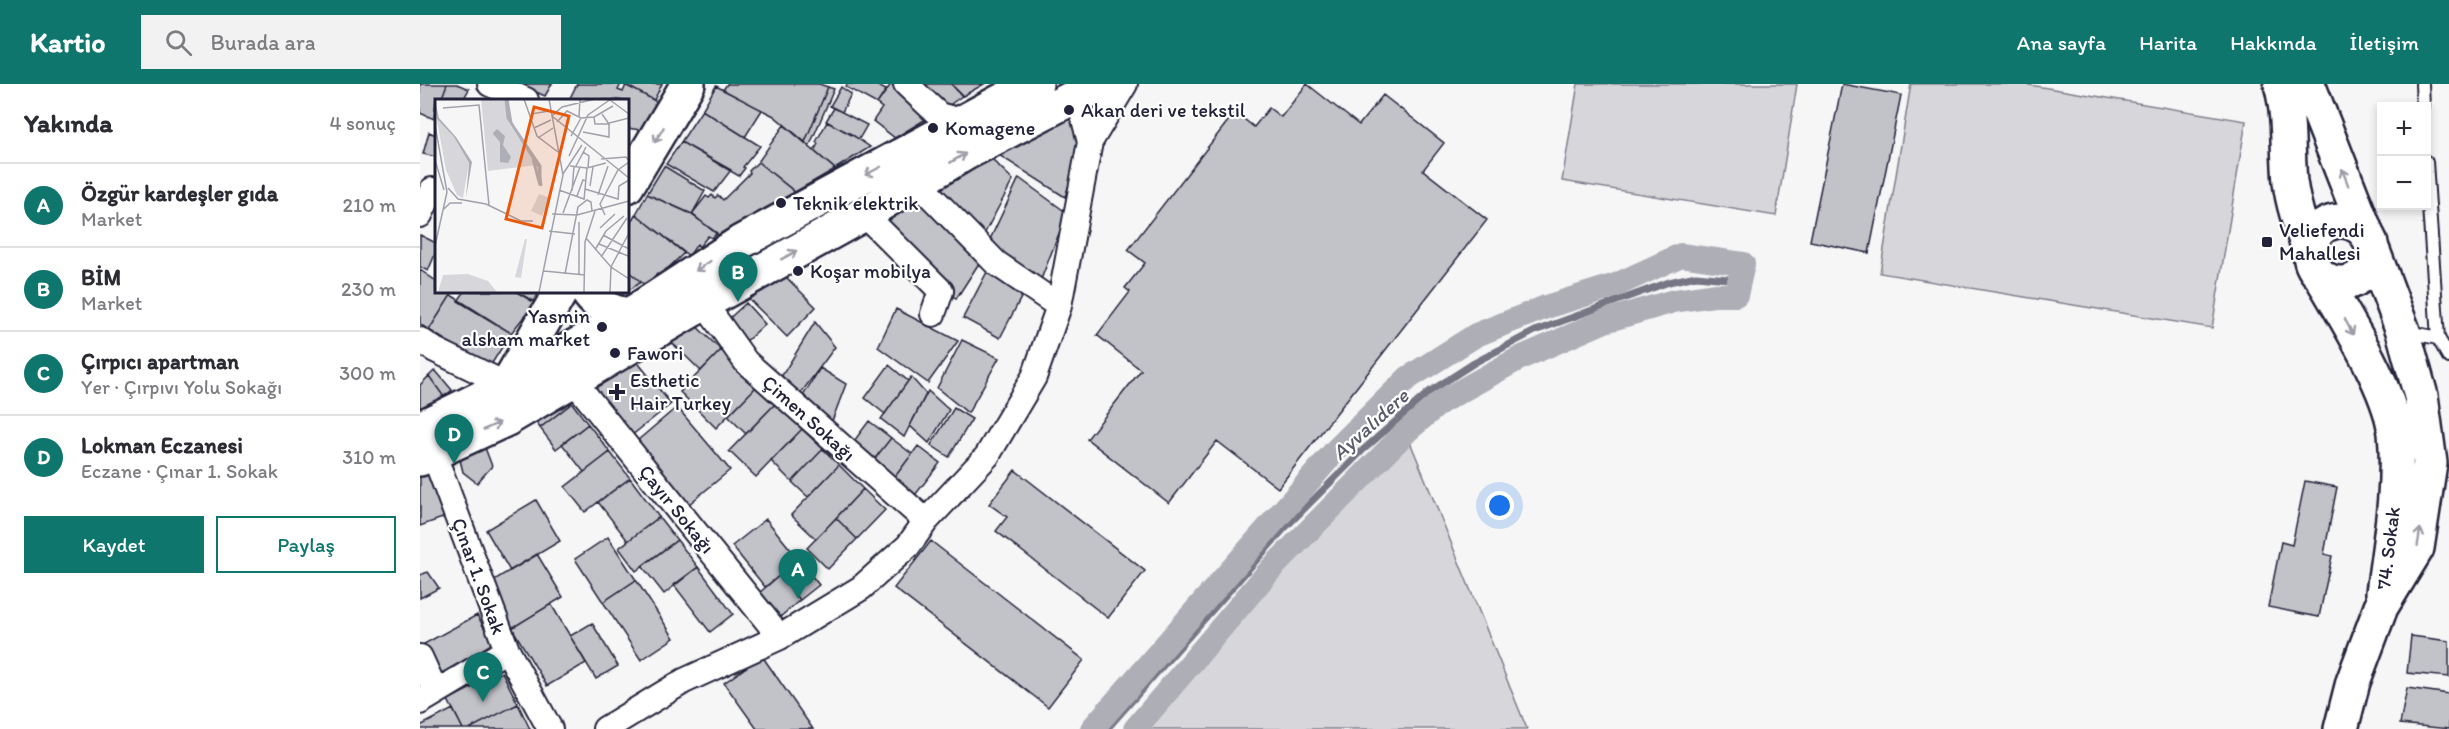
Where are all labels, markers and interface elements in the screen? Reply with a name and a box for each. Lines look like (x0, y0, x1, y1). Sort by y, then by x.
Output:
search box (141, 15, 561, 69)
text: Kartio (30, 25, 105, 59)
icon: search (162, 26, 195, 59)
text: Burada ara (210, 29, 316, 56)
text: Ana sayfa (2017, 30, 2106, 55)
text: Harita (2139, 30, 2197, 55)
text: Hakkında (2230, 30, 2317, 55)
text: İletişim (2350, 30, 2419, 55)
place label: Akan deri ve tekstil (1081, 98, 1246, 122)
inset map (435, 99, 628, 292)
map controls (2377, 102, 2431, 210)
button: + (2377, 102, 2431, 156)
marker: Akan deri ve tekstil (1062, 103, 1076, 117)
text: Yakında (24, 107, 113, 139)
text: 4 sonuç (329, 111, 396, 135)
place label: Komagene (945, 116, 1035, 140)
marker: Komagene (926, 121, 940, 135)
one-way arrow (652, 126, 664, 143)
one-way arrow (949, 152, 966, 164)
button: − (2377, 156, 2431, 210)
one-way arrow (865, 165, 882, 177)
one-way arrow (2339, 168, 2350, 187)
text: Özgür kardeşler gıda (81, 180, 278, 207)
place label: Teknik elektrik (793, 191, 919, 215)
text: A (37, 193, 50, 217)
text: 210 m (343, 193, 396, 217)
marker: Teknik elektrik (774, 196, 788, 210)
text: Market (81, 207, 142, 231)
place label: Veliefendi Mahallesi (2279, 218, 2365, 265)
marker: Veliefendi Mahallesi (2260, 235, 2274, 249)
one-way arrow (779, 249, 797, 260)
pin: B (718, 252, 758, 302)
place label: Koşar mobilya (810, 259, 931, 283)
one-way arrow (695, 260, 712, 273)
text: BİM (81, 264, 121, 291)
marker: Koşar mobilya (791, 264, 805, 278)
text: B (37, 277, 50, 301)
text: 230 m (341, 277, 396, 301)
text: Market (81, 291, 142, 315)
place label: Yasmin alsham market (462, 304, 591, 351)
one-way arrow (2344, 317, 2355, 335)
marker: Yasmin alsham market (595, 320, 609, 334)
place label: Fawori (627, 341, 683, 365)
marker: Fawori (608, 346, 622, 360)
text: Çırpıcı apartman (81, 348, 239, 375)
text: C (37, 361, 50, 385)
text: 300 m (339, 361, 396, 385)
place label: Esthetic Hair Turkey (630, 368, 732, 415)
street label: Çimen Sokağı (757, 370, 861, 466)
text: Yer · Çırpıvı Yolu Sokağı (81, 375, 282, 399)
water label: Ayvalıdere (1327, 382, 1414, 465)
marker: Esthetic Hair Turkey (608, 383, 626, 401)
pin: D (435, 414, 474, 464)
one-way arrow (483, 419, 501, 431)
text: Lokman Eczanesi (81, 432, 243, 459)
text: D (37, 445, 50, 469)
text: 310 m (342, 445, 396, 469)
text: Eczane · Çınar 1. Sokak (81, 459, 278, 483)
street label: Çayır Sokağı (634, 460, 720, 558)
your location (1485, 491, 1514, 520)
street label: 74. Sokak (2371, 505, 2405, 591)
street label: Çınar 1. Sokak (447, 514, 511, 638)
button: Kaydet (24, 516, 204, 573)
button: Paylaş (216, 516, 396, 573)
one-way arrow (2413, 528, 2424, 548)
pin: A (778, 550, 818, 599)
pin: C (464, 652, 502, 702)

